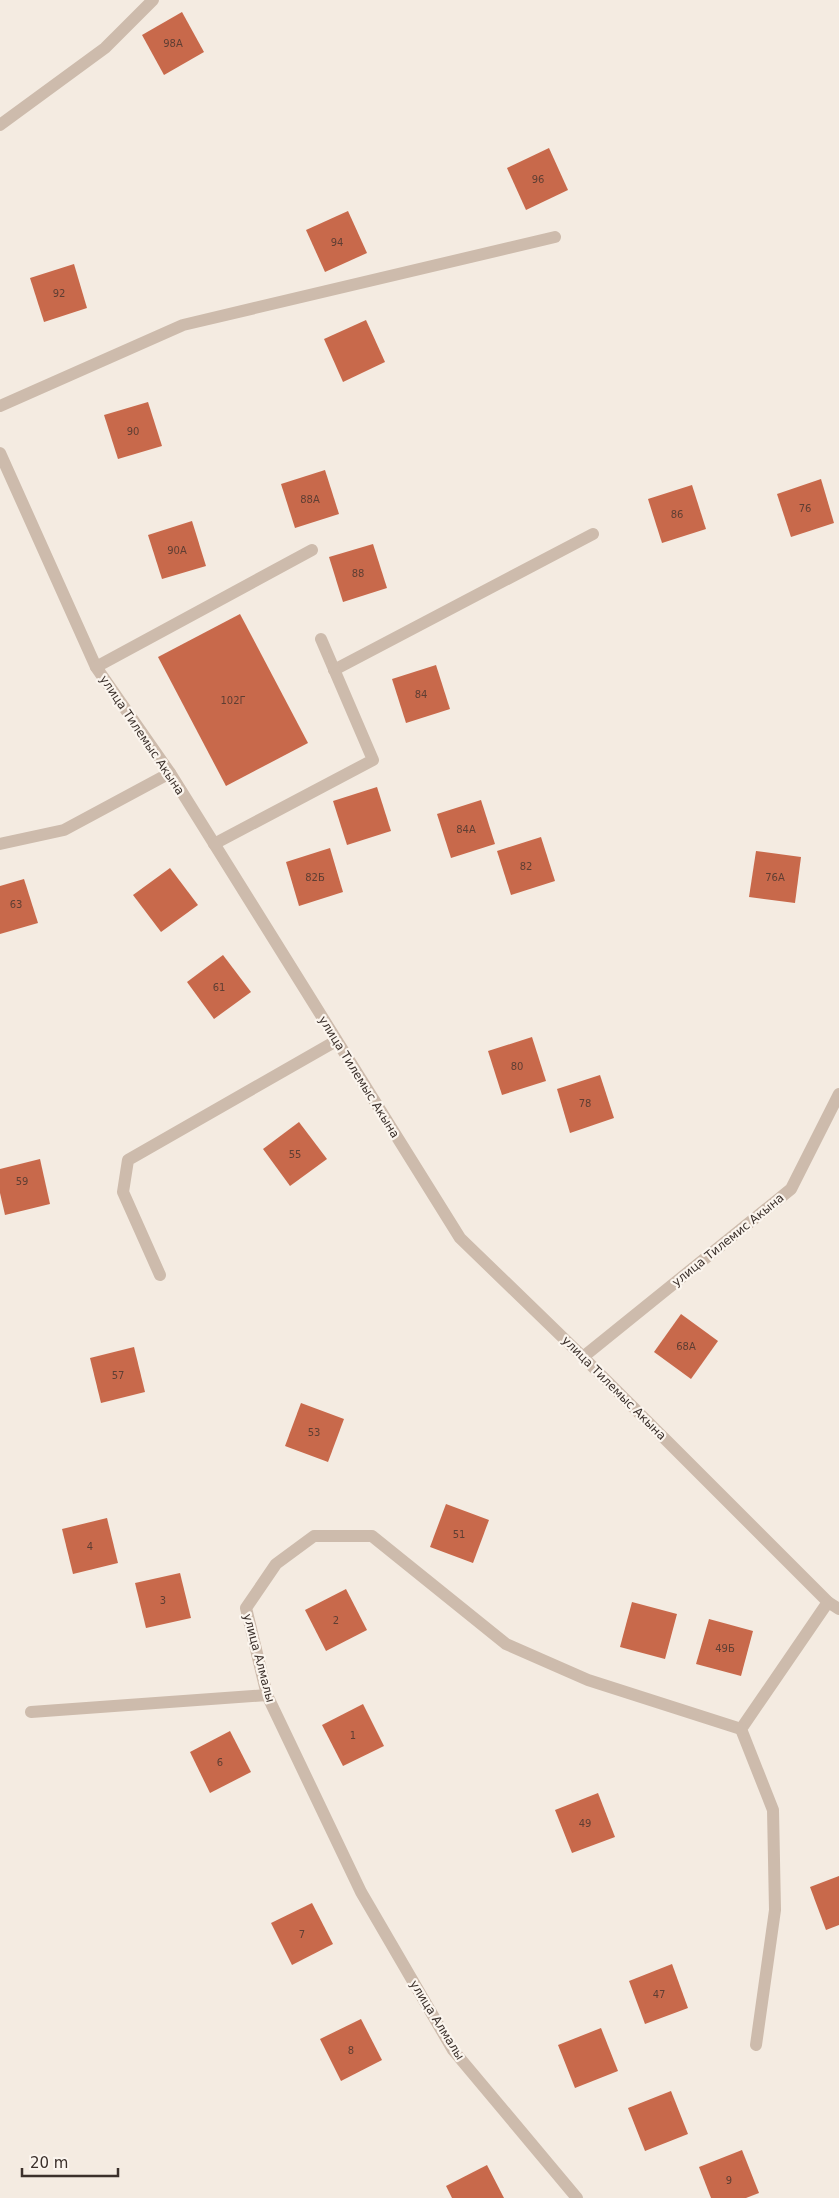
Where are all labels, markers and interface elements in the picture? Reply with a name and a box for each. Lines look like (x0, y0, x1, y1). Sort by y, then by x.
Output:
house number: 98А (163, 38, 183, 49)
house number: 96 (532, 174, 544, 185)
house number: 94 (331, 237, 343, 248)
house number: 92 (53, 288, 65, 299)
house number: 90 (127, 426, 139, 437)
house number: 88А (300, 494, 320, 505)
house number: 76 (799, 503, 811, 514)
house number: 86 (671, 509, 683, 520)
house number: 90А (167, 545, 187, 556)
house number: 88 (352, 568, 364, 579)
street label: улица Тилемыс Акына (97, 673, 187, 797)
house number: 84 (415, 689, 427, 700)
house number: 102Г (220, 695, 246, 706)
house number: 84А (456, 824, 476, 835)
house number: 82 (520, 861, 532, 872)
house number: 82Б (305, 872, 325, 883)
house number: 76А (765, 872, 785, 883)
house number: 63 (10, 899, 22, 910)
house number: 61 (213, 982, 225, 993)
street label: улица Тилемыс Акына (316, 1013, 402, 1141)
house number: 80 (511, 1061, 523, 1072)
house number: 78 (579, 1098, 591, 1109)
house number: 55 (289, 1149, 301, 1160)
house number: 59 (16, 1176, 28, 1187)
street label: улица Тилемис Акына (669, 1191, 787, 1289)
street label: улица Тилемыс Акына (559, 1333, 669, 1443)
house number: 68А (676, 1341, 696, 1352)
house number: 57 (112, 1370, 124, 1381)
house number: 53 (308, 1427, 320, 1438)
house number: 51 (453, 1529, 465, 1540)
house number: 4 (87, 1541, 93, 1552)
house number: 3 (160, 1595, 166, 1606)
street label: улица Алмалы (240, 1612, 278, 1704)
house number: 2 (333, 1615, 339, 1626)
house number: 49Б (715, 1643, 735, 1654)
house number: 1 (350, 1730, 356, 1741)
house number: 6 (217, 1757, 223, 1768)
house number: 49 (579, 1818, 591, 1829)
house number: 7 (299, 1929, 305, 1940)
street label: улица Алмалы (407, 1978, 467, 2062)
house number: 47 (653, 1989, 665, 2000)
house number: 8 (348, 2045, 354, 2056)
scale bar (22, 2146, 119, 2178)
text: 20 m (30, 2154, 68, 2172)
house number: 9 (726, 2175, 732, 2186)

